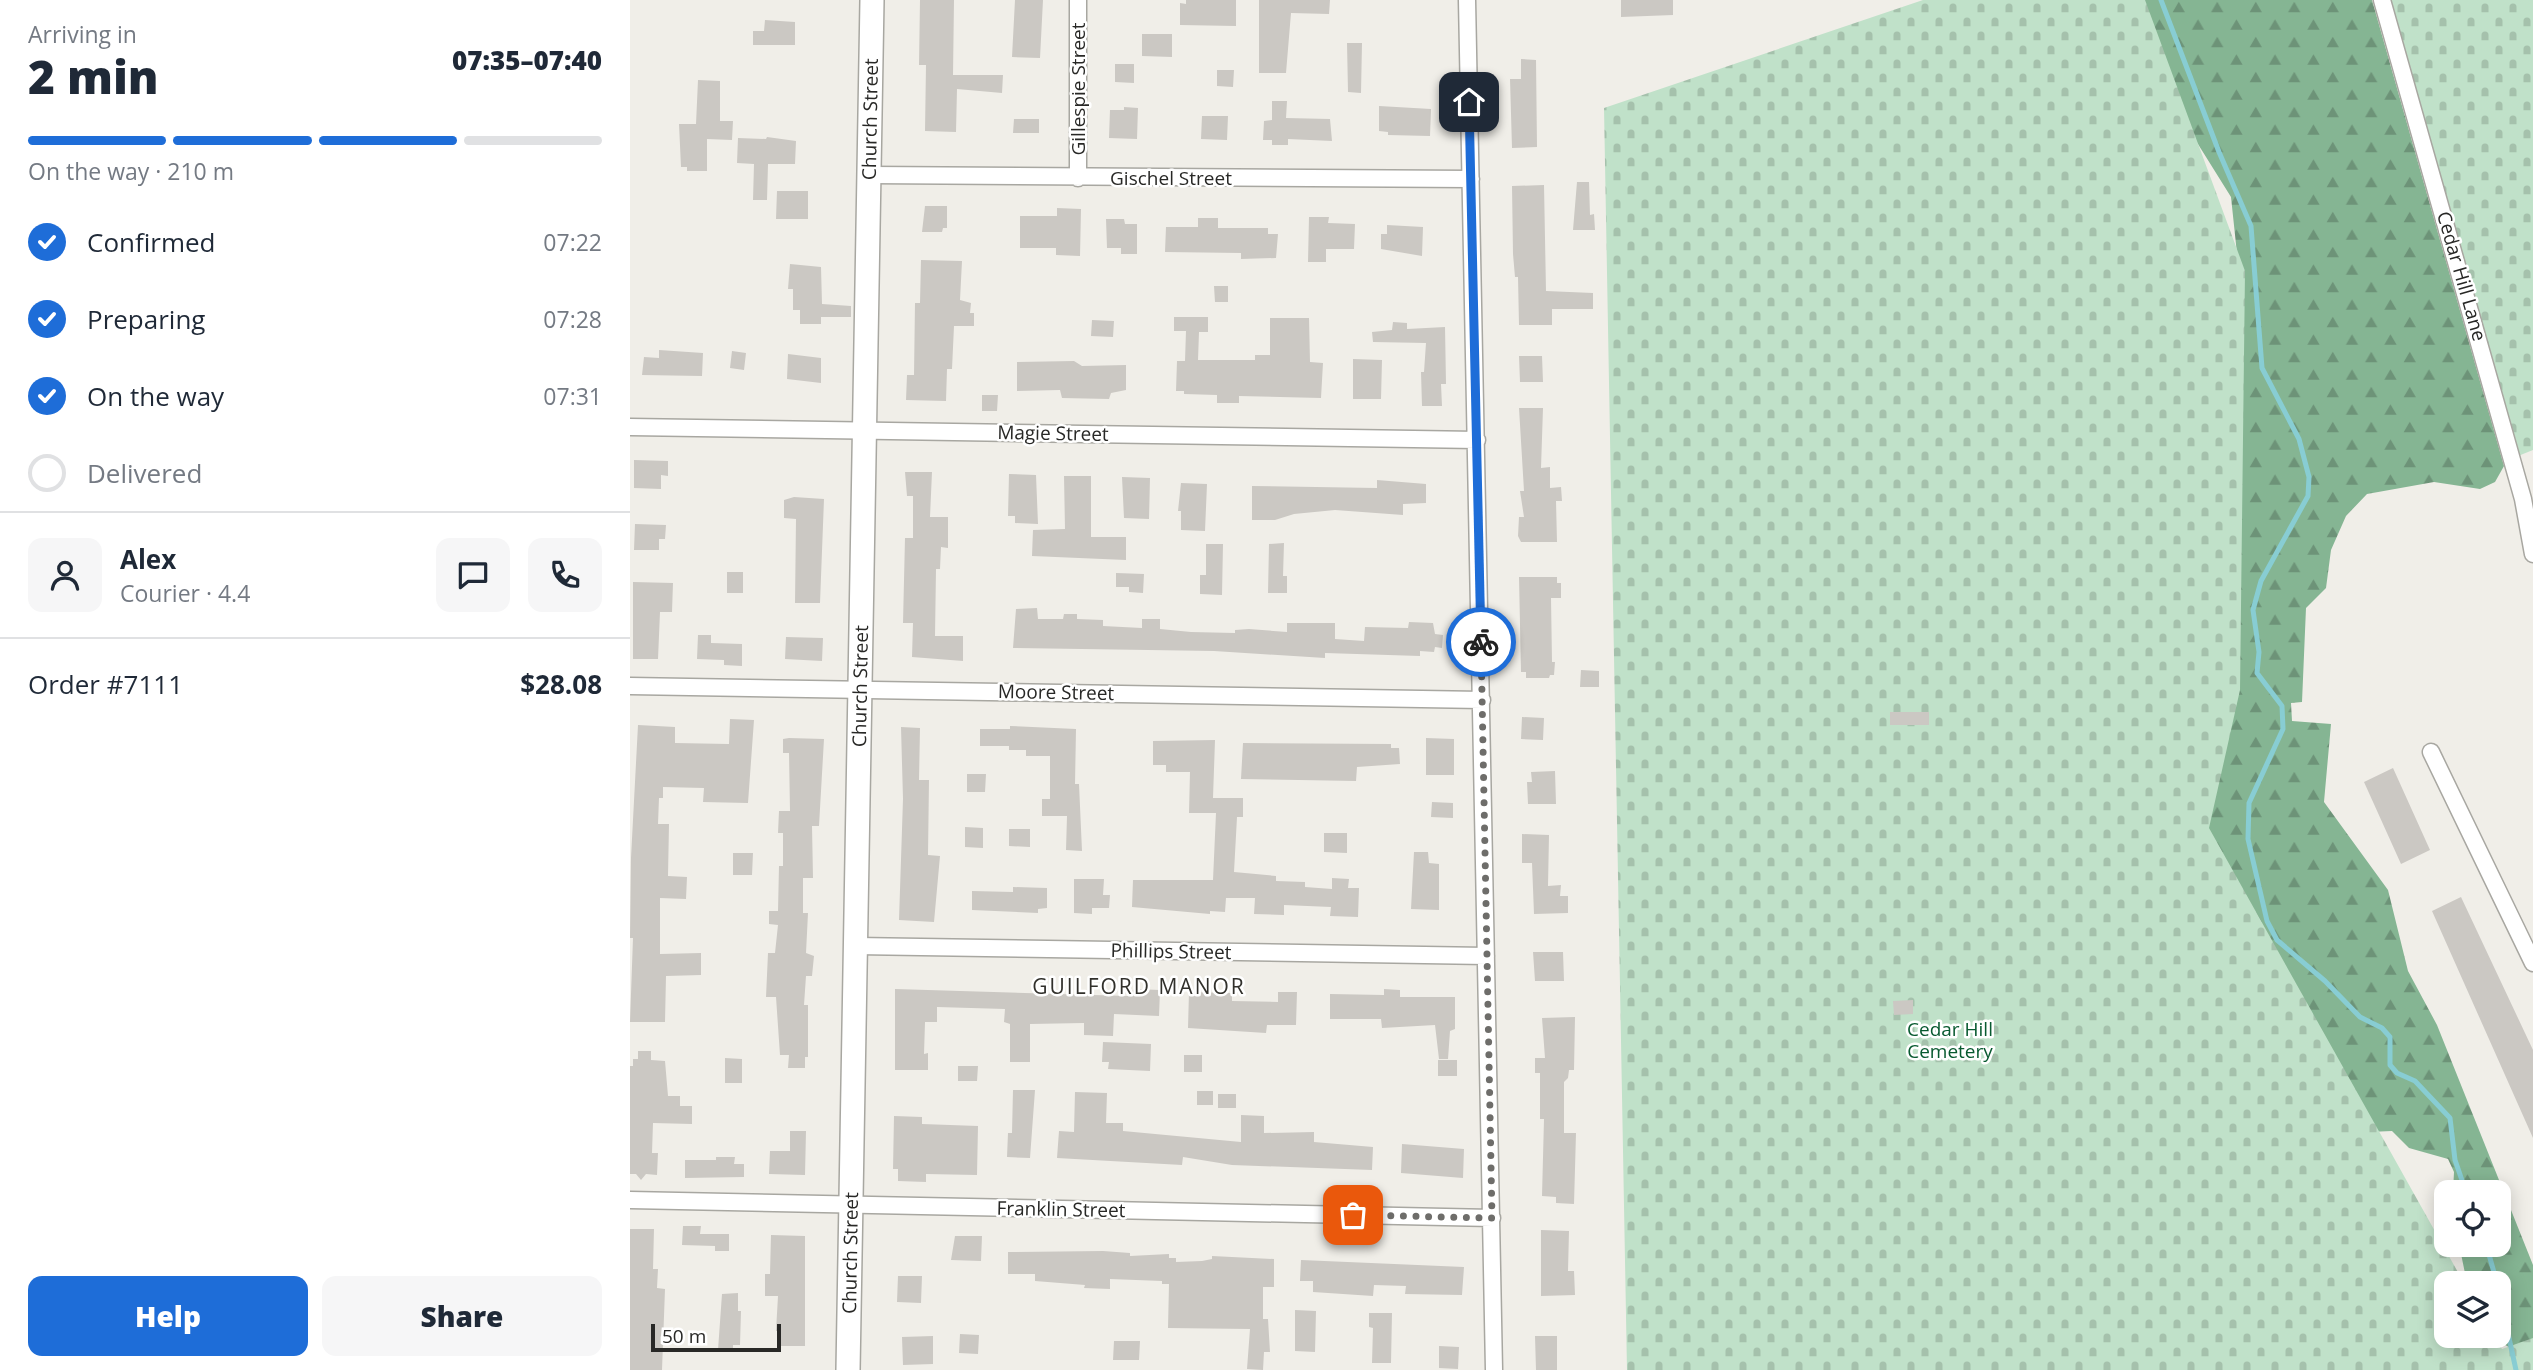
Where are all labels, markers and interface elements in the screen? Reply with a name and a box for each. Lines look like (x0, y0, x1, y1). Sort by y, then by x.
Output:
text: Arriving in (28, 18, 137, 50)
street label: Gillespie Street (1065, 22, 1091, 156)
text: 07:35–07:40 (452, 42, 602, 78)
text: 2 min (28, 45, 159, 107)
street label: Church Street (856, 58, 884, 180)
pin (1439, 72, 1499, 132)
icon: home (1450, 83, 1488, 121)
text: On the way · 210 m (28, 155, 234, 187)
street label: Gischel Street (1110, 165, 1232, 191)
street label: Cedar Hill Lane (2431, 208, 2493, 344)
icon: check (28, 223, 66, 261)
text: Confirmed (87, 224, 215, 260)
text: 07:22 (543, 226, 602, 258)
icon: check (28, 300, 66, 338)
text: Preparing (87, 301, 205, 337)
text: 07:28 (543, 303, 602, 335)
icon: check (28, 377, 66, 415)
text: On the way (87, 378, 224, 414)
text: 07:31 (543, 380, 602, 412)
street label: Magie Street (997, 419, 1109, 447)
text: Delivered (87, 455, 202, 491)
button: person (28, 538, 102, 612)
button: chat (436, 538, 510, 612)
button: phone (528, 538, 602, 612)
text: Alex (120, 541, 176, 577)
text: Courier · 4.4 (120, 577, 250, 609)
courier (1446, 607, 1516, 677)
icon: bike (1462, 623, 1500, 661)
street label: Church Street (846, 625, 874, 747)
text: Order #7111 (28, 666, 183, 702)
text: $28.08 (520, 666, 602, 702)
street label: Moore Street (998, 678, 1115, 706)
street label: Phillips Street (1110, 937, 1232, 965)
district label: GUILFORD MANOR (1032, 972, 1246, 1000)
park label: Cedar Hill Cemetery (1907, 1016, 1993, 1064)
map controls (2434, 1180, 2511, 1348)
button: locate (2434, 1180, 2511, 1257)
pin (1323, 1185, 1383, 1245)
street label: Church Street (836, 1192, 864, 1314)
street label: Franklin Street (996, 1195, 1126, 1223)
icon: bag (1334, 1196, 1372, 1234)
button: layers (2434, 1271, 2511, 1348)
button: Help (28, 1276, 308, 1356)
button: Share (322, 1276, 602, 1356)
scale bar (651, 1321, 780, 1353)
text: 50 m (662, 1323, 706, 1349)

